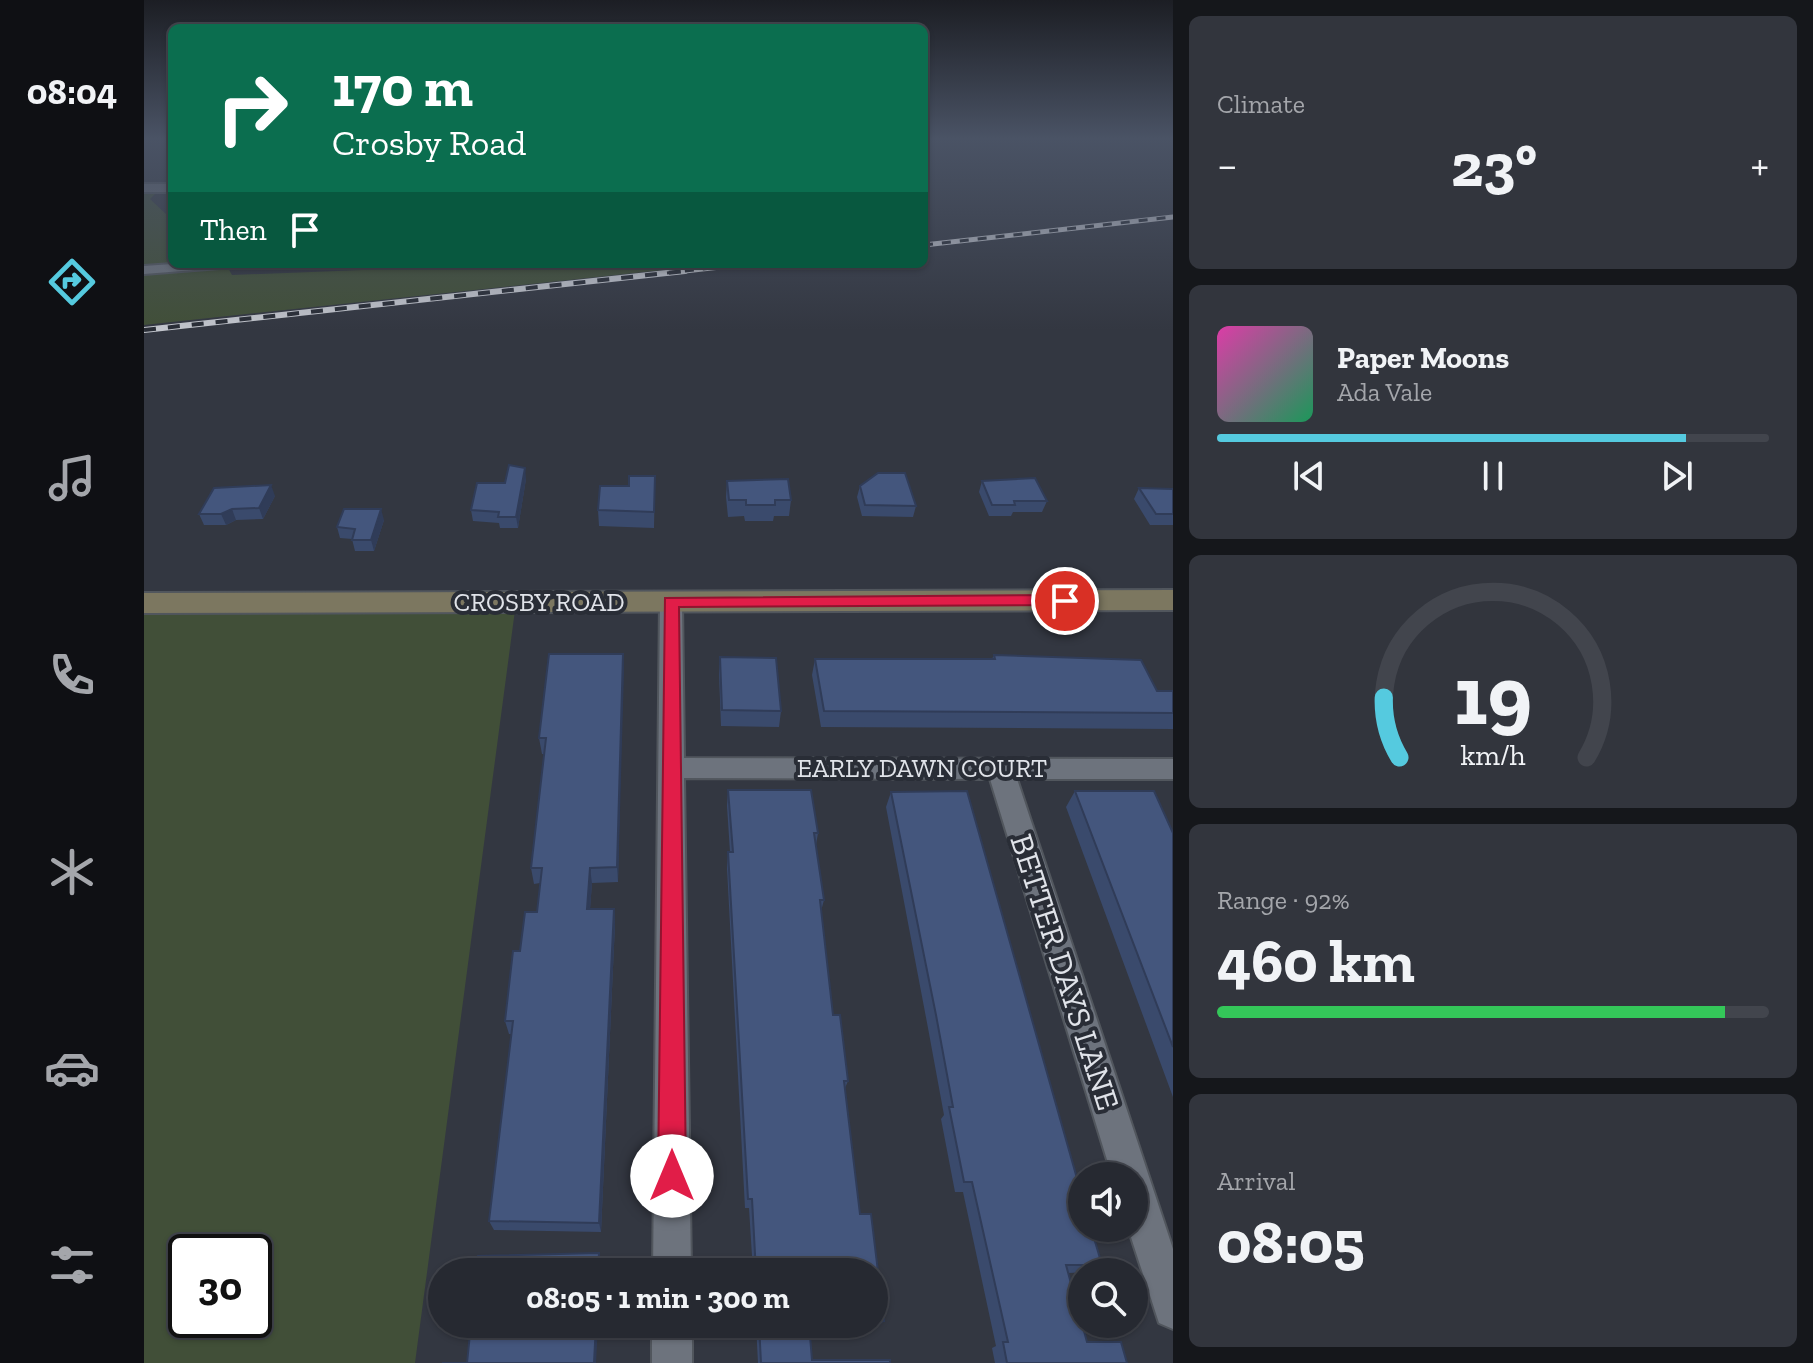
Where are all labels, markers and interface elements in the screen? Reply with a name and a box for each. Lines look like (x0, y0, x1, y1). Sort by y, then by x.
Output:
text: 170 m (332, 53, 473, 120)
icon: right (200, 56, 304, 160)
text: 08:04 (27, 70, 117, 113)
text: Climate (1217, 88, 1305, 120)
text: Crosby Road (332, 121, 526, 164)
text: 23° (1451, 129, 1537, 201)
text: − (1217, 138, 1238, 191)
text: + (1750, 138, 1769, 191)
icon: arrive (283, 208, 327, 252)
text: Then (200, 212, 267, 248)
icon: directions (44, 254, 100, 310)
text: Paper Moons (1337, 340, 1509, 376)
text: Ada Vale (1337, 376, 1432, 408)
icon: music (44, 450, 100, 506)
icon: previous (1287, 454, 1331, 498)
icon: pause (1471, 454, 1515, 498)
icon: next (1655, 454, 1699, 498)
pin (1031, 567, 1099, 635)
icon: arrive (1043, 579, 1087, 623)
street label: CROSBY ROAD (453, 586, 625, 618)
text: 19 (1454, 644, 1532, 744)
icon: phone (44, 647, 100, 703)
text: km/h (1460, 738, 1526, 772)
street label: EARLY DAWN COURT (797, 752, 1047, 784)
street label: BETTER DAYS LANE (1002, 829, 1128, 1115)
icon: climate (44, 844, 100, 900)
text: Range · 92% (1217, 884, 1350, 916)
text: 460 km (1217, 925, 1415, 997)
icon: car (44, 1040, 100, 1096)
position arrow (630, 1134, 714, 1218)
map controls (1068, 1162, 1148, 1338)
button: sound (1068, 1162, 1148, 1242)
text: Arrival (1217, 1165, 1295, 1197)
text: 08:05 (1217, 1206, 1365, 1278)
speed limit sign: 30 (168, 1234, 272, 1338)
icon: filters (44, 1237, 100, 1293)
button: search (1068, 1258, 1148, 1338)
text: 08:05 · 1 min · 300 m (526, 1280, 790, 1316)

